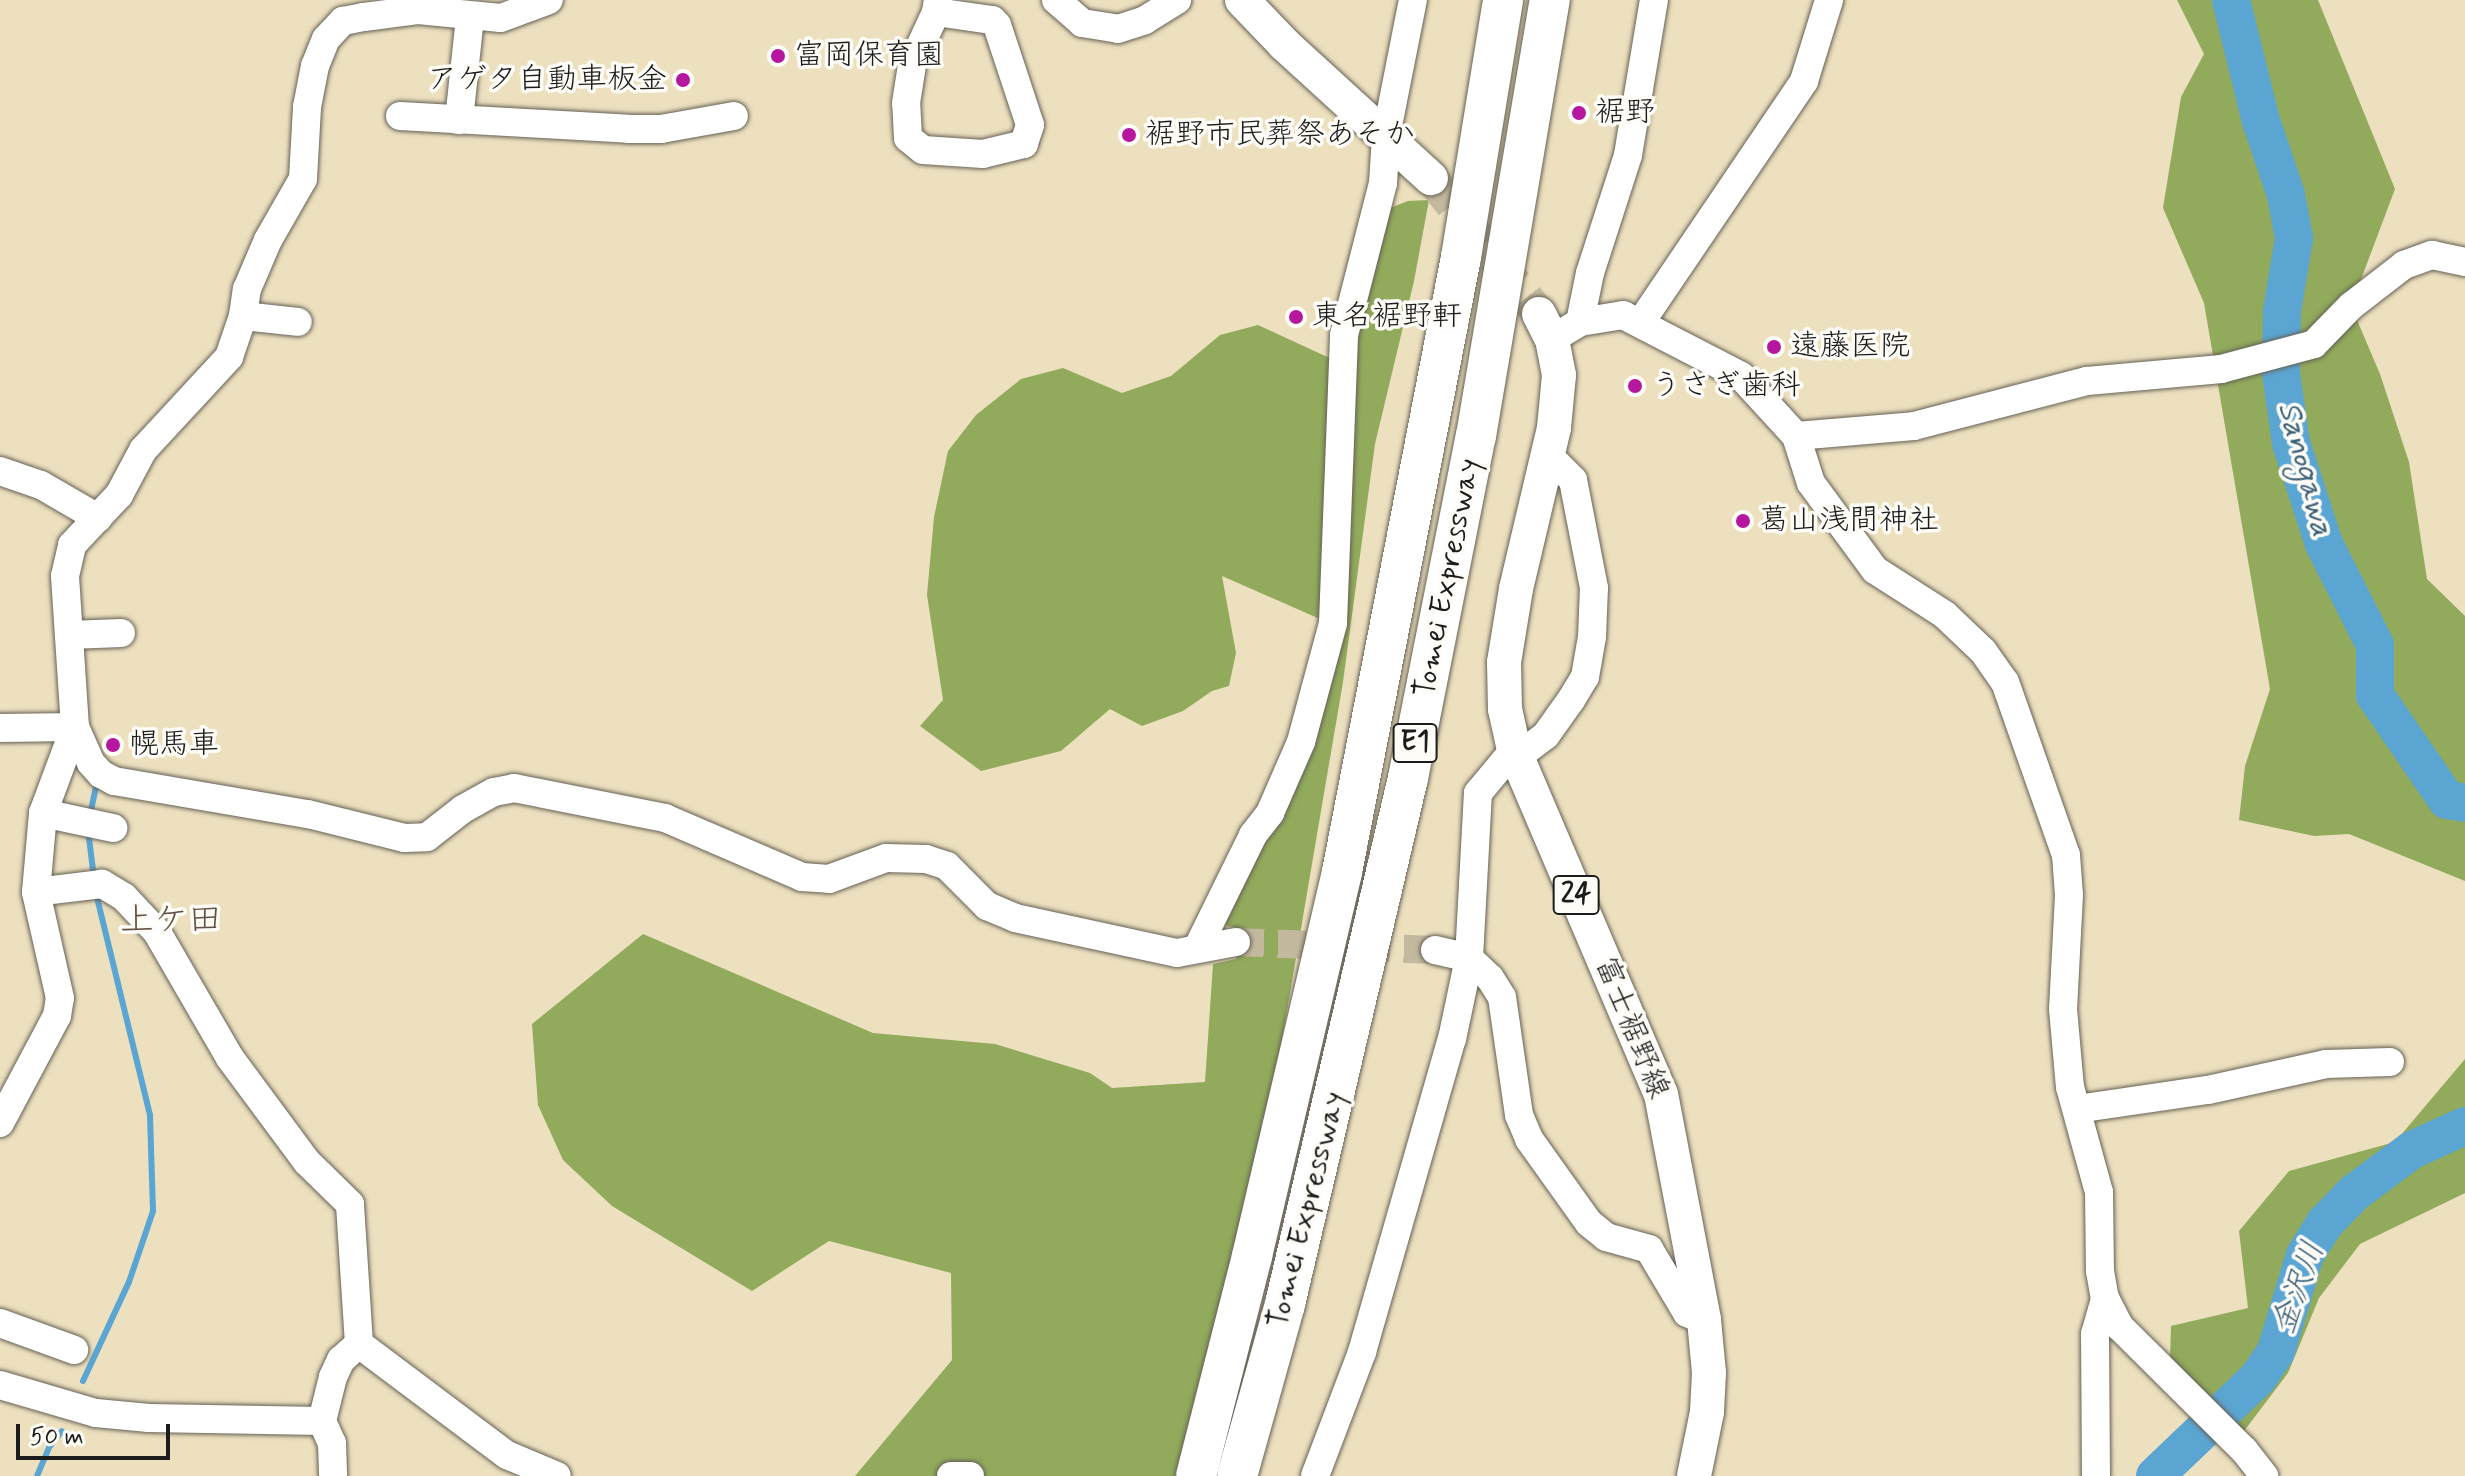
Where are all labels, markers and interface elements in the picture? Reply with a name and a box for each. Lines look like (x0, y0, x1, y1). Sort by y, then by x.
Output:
place label: 富岡保育園 (794, 38, 944, 74)
marker: 富岡保育園 (769, 47, 787, 65)
place label: アゲタ自動車板金 (427, 62, 667, 98)
marker: アゲタ自動車板金 (674, 71, 692, 89)
place label: 裾野 (1595, 95, 1655, 131)
marker: 裾野 (1570, 104, 1588, 122)
place label: 裾野市民葬祭あそか (1145, 117, 1415, 153)
marker: 裾野市民葬祭あそか (1120, 126, 1138, 144)
place label: 東名裾野軒 (1312, 299, 1462, 335)
marker: 東名裾野軒 (1287, 308, 1305, 326)
place label: 遠藤医院 (1790, 329, 1910, 365)
marker: 遠藤医院 (1765, 338, 1783, 356)
place label: うさぎ歯科 (1651, 368, 1801, 404)
marker: うさぎ歯科 (1626, 377, 1644, 395)
water label: Sanogawa (2269, 398, 2341, 540)
street label: Tomei Expressway (1407, 456, 1489, 700)
place label: 葛山浅間神社 (1759, 503, 1939, 539)
marker: 葛山浅間神社 (1734, 512, 1752, 530)
road number: E1 (1391, 719, 1439, 767)
place label: 幌馬車 (129, 727, 219, 763)
marker: 幌馬車 (104, 736, 122, 754)
road number: 24 (1552, 871, 1600, 919)
district label: 上ケ田 (120, 901, 222, 941)
street label: 富士裾野線 (1586, 952, 1676, 1104)
street label: Tomei Expressway (1260, 1088, 1354, 1332)
water label: 金沢川 (2265, 1236, 2333, 1340)
scale bar (20, 1408, 174, 1458)
text: 50 m (30, 1422, 84, 1453)

